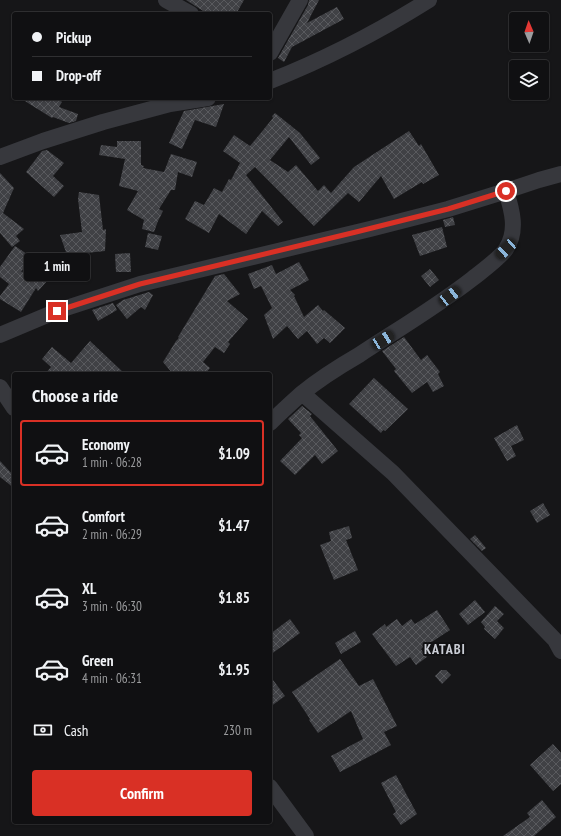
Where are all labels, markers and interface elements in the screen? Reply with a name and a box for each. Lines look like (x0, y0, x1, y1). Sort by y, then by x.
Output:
north arrow (509, 12, 549, 52)
map controls (509, 12, 549, 100)
text: Pickup (56, 28, 91, 47)
button: layers (509, 60, 549, 100)
text: Drop-off (56, 66, 101, 85)
route start (497, 182, 515, 200)
car (493, 236, 519, 262)
callout: 1 min (24, 253, 90, 281)
text: 1 min (44, 258, 70, 275)
car (437, 284, 463, 308)
route end (48, 302, 66, 320)
car (370, 329, 396, 351)
text: Choose a ride (32, 384, 118, 407)
icon: car (34, 435, 70, 471)
text: Economy (82, 435, 130, 454)
text: $1.09 (218, 444, 250, 463)
text: 1 min · 06:28 (82, 454, 142, 471)
icon: car (34, 507, 70, 543)
text: Comfort (82, 507, 125, 526)
text: $1.47 (218, 516, 250, 535)
text: 2 min · 06:29 (82, 526, 142, 543)
icon: car (34, 579, 70, 615)
text: XL (82, 579, 96, 598)
text: $1.85 (218, 588, 250, 607)
text: 3 min · 06:30 (82, 598, 142, 615)
district label: KATABI (424, 640, 466, 658)
icon: car (34, 651, 70, 687)
text: Green (82, 651, 114, 670)
text: $1.95 (218, 660, 250, 679)
text: 4 min · 06:31 (82, 670, 142, 687)
icon: cash (32, 719, 54, 741)
text: Cash (64, 721, 88, 740)
text: 230 m (223, 722, 252, 739)
button: Confirm (32, 770, 252, 816)

